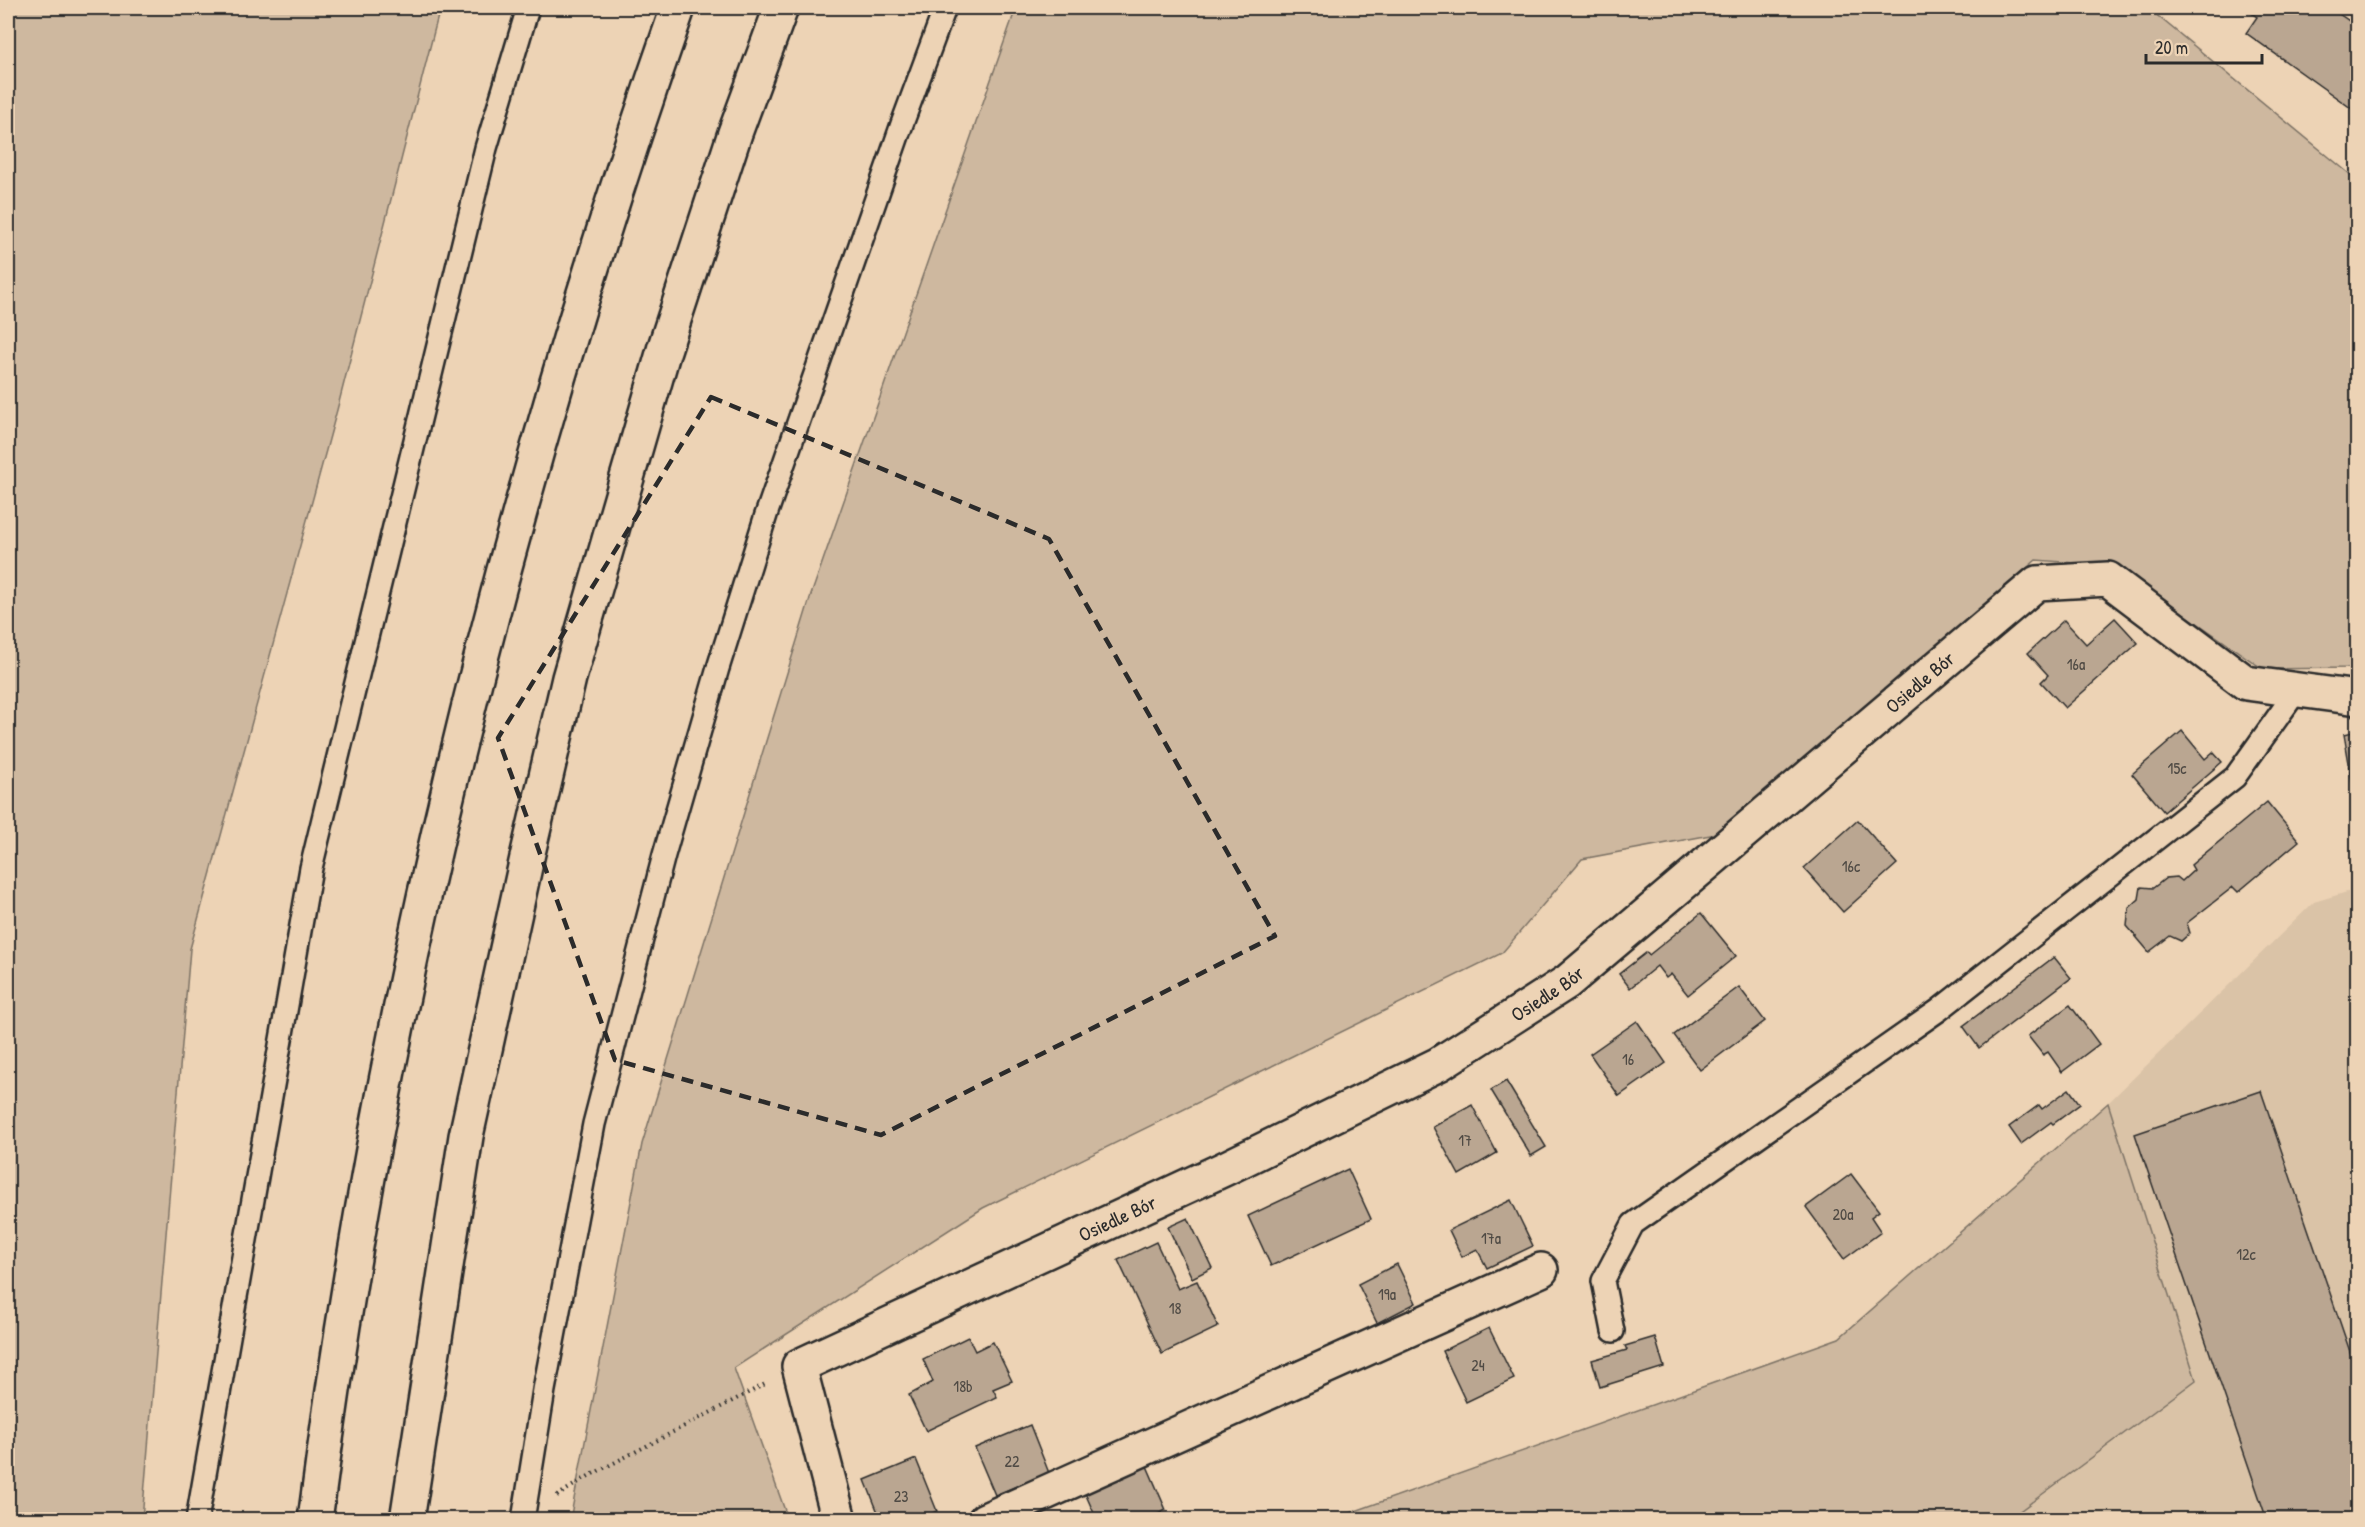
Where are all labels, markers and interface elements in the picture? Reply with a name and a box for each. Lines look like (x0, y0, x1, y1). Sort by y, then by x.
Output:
scale bar (2146, 27, 2262, 65)
text: 20 m (2155, 35, 2188, 60)
street label: Osiedle Bór (1879, 645, 1960, 719)
house number: 16a (2067, 653, 2085, 675)
house number: 15c (2168, 757, 2187, 779)
house number: 16c (1842, 855, 1861, 877)
street label: Osiedle Bór (1505, 959, 1590, 1028)
house number: 16 (1622, 1048, 1634, 1070)
house number: 17 (1458, 1129, 1472, 1151)
street label: Osiedle Bór (1074, 1188, 1161, 1248)
house number: 20a (1833, 1203, 1853, 1225)
house number: 17a (1481, 1227, 1501, 1249)
house number: 12c (2236, 1243, 2257, 1265)
house number: 19a (1378, 1283, 1396, 1305)
house number: 18 (1169, 1297, 1181, 1319)
house number: 24 (1471, 1354, 1485, 1376)
house number: 18b (953, 1375, 973, 1397)
house number: 22 (1005, 1450, 1020, 1472)
house number: 23 (894, 1485, 908, 1507)

